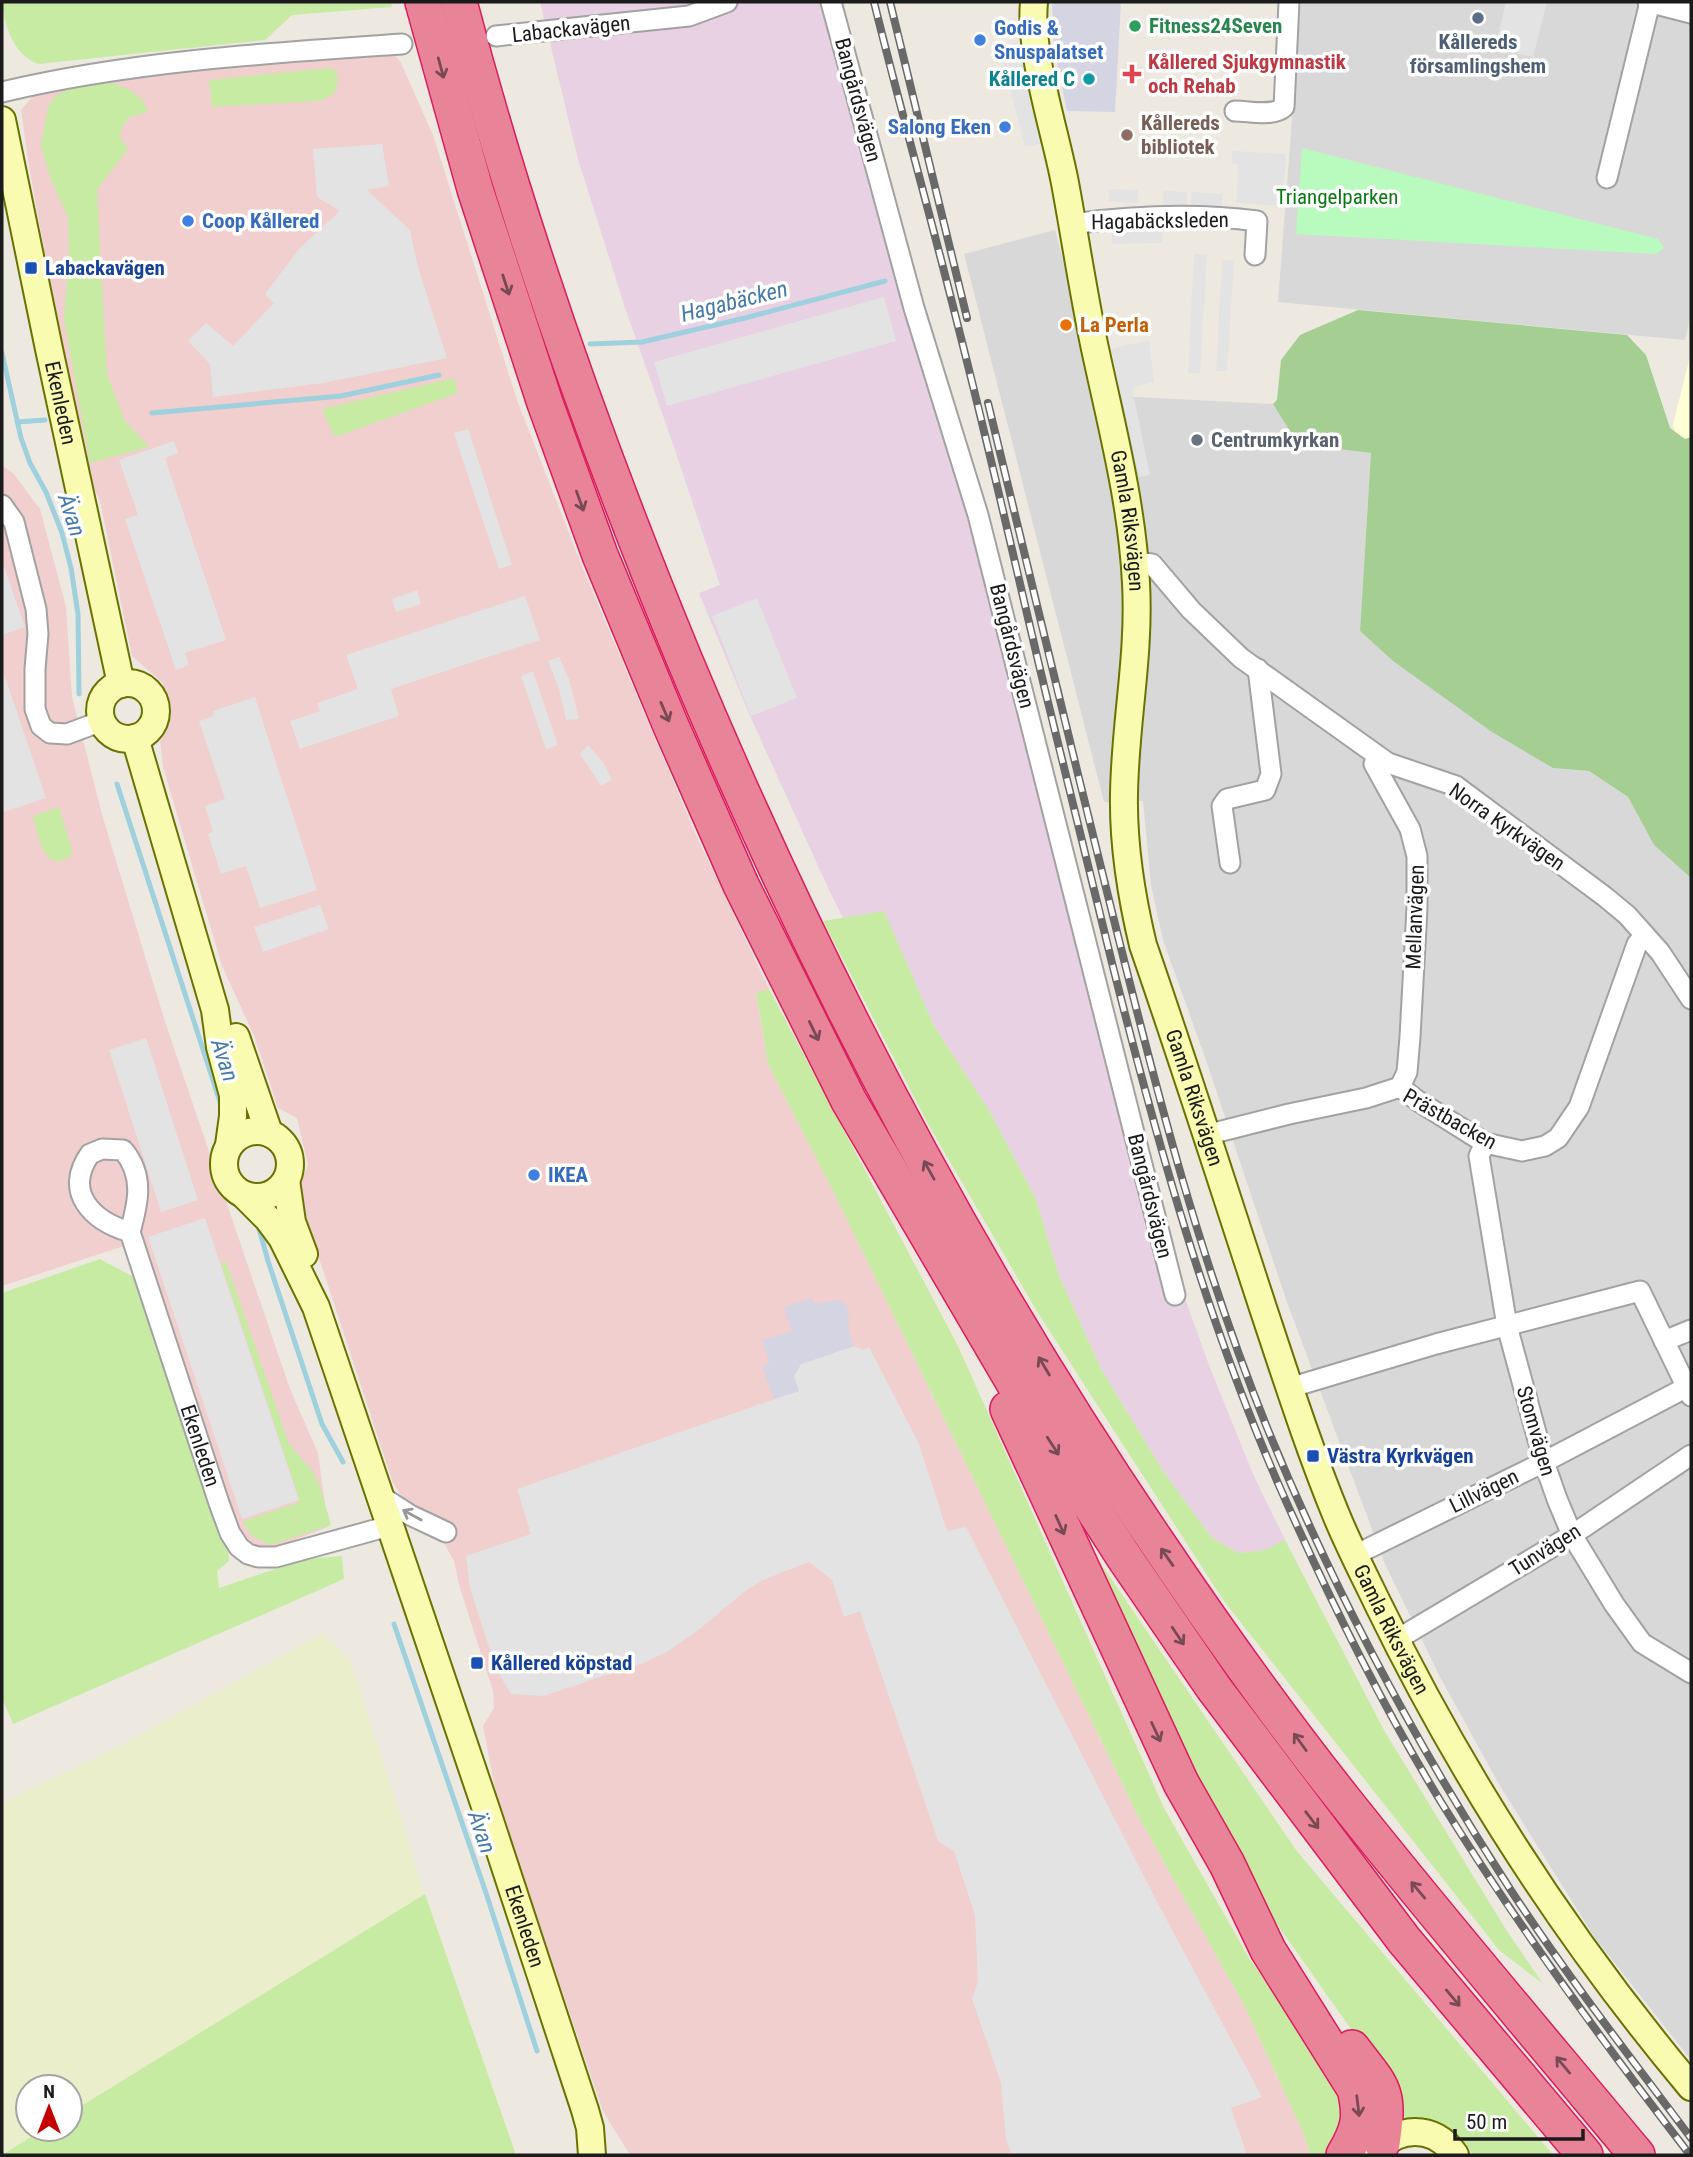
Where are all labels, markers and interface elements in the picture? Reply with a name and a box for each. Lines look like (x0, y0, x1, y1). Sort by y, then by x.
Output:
marker: Kållereds församlingshem (1470, 10, 1486, 26)
street label: Labackavägen (511, 11, 631, 47)
place label: Fitness24Seven (1149, 14, 1282, 38)
place label: Godis & Snuspalatset (994, 16, 1103, 64)
marker: Fitness24Seven (1127, 18, 1143, 34)
place label: Kållereds församlingshem (1410, 30, 1546, 78)
marker: Godis & Snuspalatset (972, 32, 988, 48)
street label: Bangårdsvägen (830, 35, 886, 165)
place label: Kållered Sjukgymnastik och Rehab (1148, 50, 1347, 98)
one-way arrow (435, 56, 448, 78)
marker: Kållered Sjukgymnastik och Rehab (1122, 64, 1142, 84)
place label: Kållered C (989, 67, 1075, 91)
marker: Kållered C (1081, 71, 1097, 87)
place label: Kållereds bibliotek (1141, 111, 1220, 159)
place label: Salong Eken (888, 115, 991, 139)
marker: Salong Eken (997, 119, 1013, 135)
marker: Kållereds bibliotek (1119, 127, 1135, 143)
park label: Triangelparken (1276, 185, 1398, 209)
street label: Hagabäcksleden (1091, 208, 1229, 234)
place label: Coop Kållered (202, 209, 319, 233)
marker: Coop Kållered (180, 213, 196, 229)
place label: Labackavägen (45, 256, 165, 280)
marker: Labackavägen (23, 260, 39, 276)
one-way arrow (501, 274, 514, 296)
water label: Hagabäcken (678, 275, 790, 328)
place label: La Perla (1080, 313, 1149, 337)
marker: La Perla (1058, 317, 1074, 333)
street label: Ekenleden (40, 359, 81, 447)
place label: Centrumkyrkan (1211, 428, 1339, 452)
marker: Centrumkyrkan (1189, 432, 1205, 448)
street label: Gamla Riksvägen (1106, 448, 1148, 592)
water label: Ävan (52, 489, 91, 540)
one-way arrow (575, 489, 587, 511)
street label: Bangårdsvägen (985, 581, 1039, 711)
one-way arrow (659, 700, 672, 722)
street label: Norra Kyrkvägen (1445, 778, 1569, 876)
street label: Mellanvägen (1401, 864, 1429, 970)
one-way arrow (808, 1020, 821, 1041)
street label: Gamla Riksvägen (1161, 1026, 1228, 1169)
water label: Ävan (205, 1034, 244, 1085)
street label: Prästbacken (1399, 1084, 1501, 1154)
street label: Bangårdsvägen (1123, 1131, 1177, 1261)
one-way arrow (922, 1160, 936, 1180)
place label: IKEA (548, 1163, 589, 1187)
marker: IKEA (526, 1167, 542, 1183)
one-way arrow (1036, 1357, 1050, 1377)
street label: Stomvägen (1512, 1383, 1560, 1479)
street label: Ekenleden (176, 1402, 225, 1490)
one-way arrow (1046, 1436, 1060, 1456)
place label: Västra Kyrkvägen (1327, 1444, 1474, 1468)
marker: Västra Kyrkvägen (1305, 1448, 1321, 1464)
street label: Lillvägen (1446, 1464, 1522, 1518)
one-way arrow (402, 1508, 422, 1522)
one-way arrow (1054, 1514, 1067, 1535)
street label: Tunvägen (1505, 1519, 1585, 1581)
one-way arrow (1160, 1548, 1175, 1567)
street label: Gamla Riksvägen (1349, 1561, 1434, 1699)
one-way arrow (1171, 1626, 1185, 1645)
place label: Kållered köpstad (491, 1651, 632, 1675)
marker: Kållered köpstad (469, 1655, 485, 1671)
one-way arrow (1150, 1720, 1163, 1742)
one-way arrow (1293, 1733, 1308, 1751)
water label: Ävan (461, 1806, 501, 1857)
one-way arrow (1305, 1810, 1320, 1829)
one-way arrow (1410, 1881, 1425, 1899)
street label: Ekenleden (500, 1882, 549, 1970)
one-way arrow (1445, 1989, 1461, 2007)
one-way arrow (1555, 2056, 1570, 2074)
north arrow (14, 2073, 84, 2143)
text: N (43, 2080, 55, 2103)
one-way arrow (1352, 2094, 1365, 2116)
scale bar (1455, 2098, 1583, 2142)
text: 50 m (1466, 2110, 1507, 2134)

